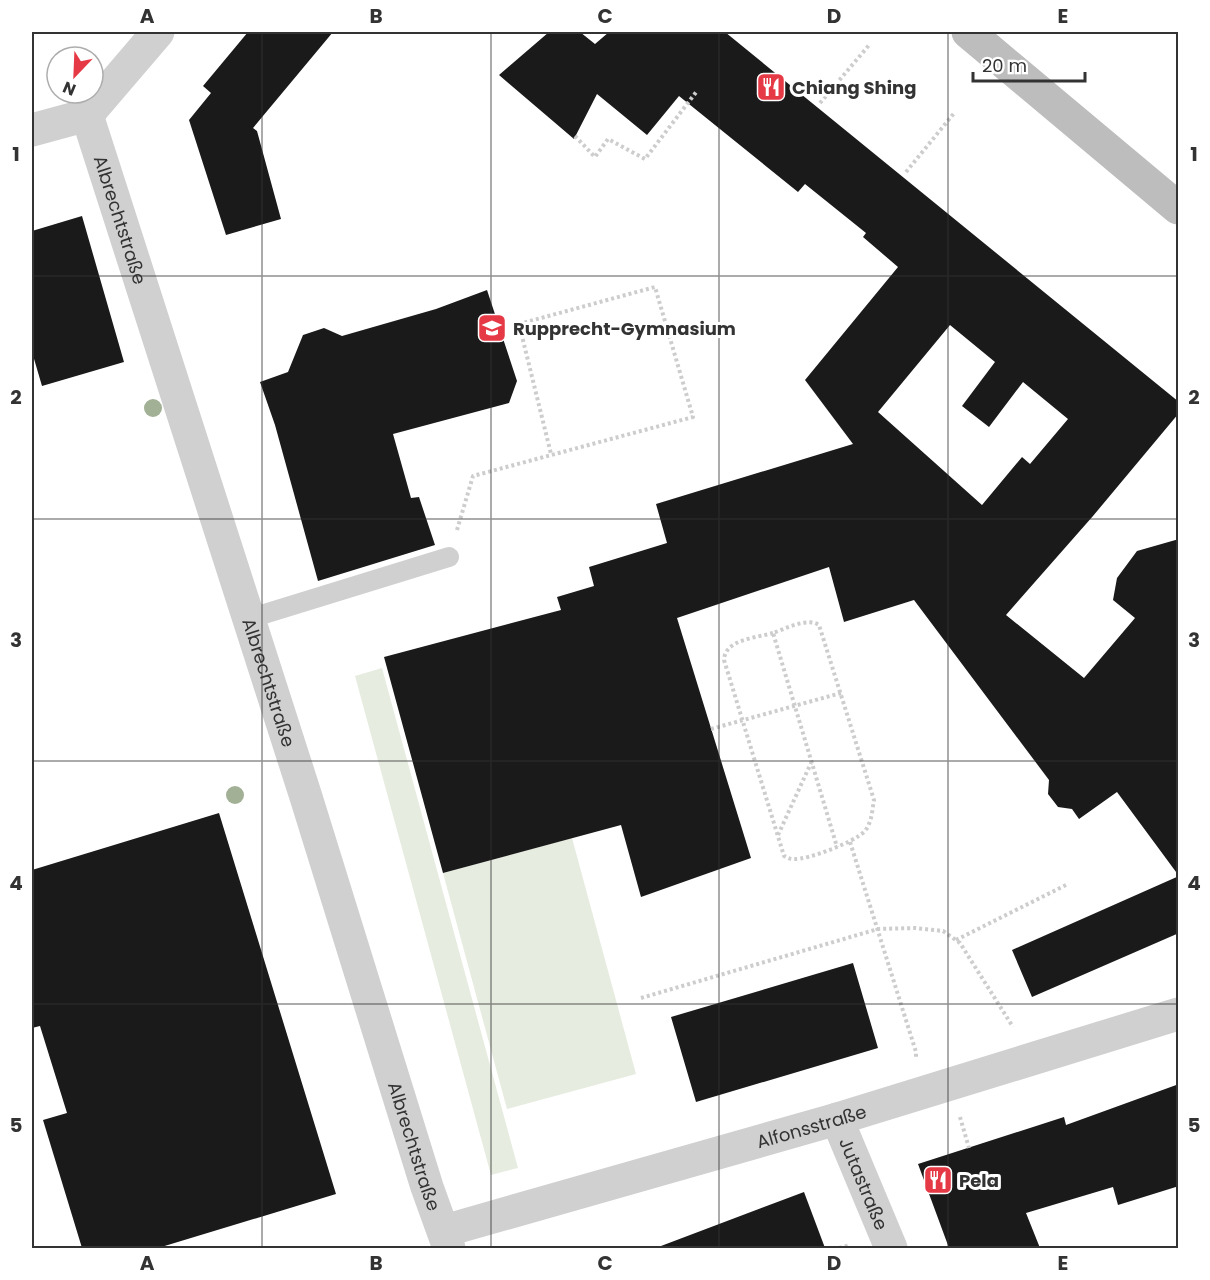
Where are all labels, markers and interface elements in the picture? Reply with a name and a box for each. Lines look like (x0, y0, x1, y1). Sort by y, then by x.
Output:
text: A (140, 2, 155, 30)
text: B (369, 2, 383, 30)
text: C (597, 2, 613, 30)
text: D (827, 2, 841, 30)
text: E (1058, 2, 1068, 30)
north arrow (45, 45, 105, 105)
scale bar (973, 45, 1086, 83)
text: 20 m (982, 53, 1027, 78)
restaurant icon: Chiang Shing (755, 71, 787, 103)
text: N (59, 75, 79, 101)
place label: Chiang Shing (792, 75, 916, 100)
text: 1 (12, 140, 20, 168)
text: 1 (1190, 140, 1198, 168)
street label: Albrechtstraße (88, 152, 153, 287)
school or university icon: Rupprecht-Gymnasium (476, 312, 508, 344)
place label: Rupprecht-Gymnasium (513, 316, 736, 341)
text: 2 (10, 383, 22, 411)
text: 2 (1188, 383, 1200, 411)
street label: Albrechtstraße (237, 615, 302, 750)
text: 3 (10, 626, 22, 654)
text: 3 (1188, 626, 1200, 654)
text: 4 (9, 869, 23, 897)
text: 4 (1187, 869, 1201, 897)
street label: Albrechtstraße (383, 1079, 447, 1214)
street label: Alfonsstraße (753, 1098, 869, 1154)
text: 5 (10, 1111, 23, 1139)
text: 5 (1188, 1111, 1201, 1139)
street label: Jutastraße (834, 1133, 895, 1234)
restaurant icon: Pela (922, 1164, 954, 1196)
place label: Pela (959, 1168, 999, 1193)
text: A (140, 1249, 155, 1277)
text: B (369, 1249, 383, 1277)
text: C (597, 1249, 613, 1277)
text: D (827, 1249, 841, 1277)
text: E (1058, 1249, 1068, 1277)

